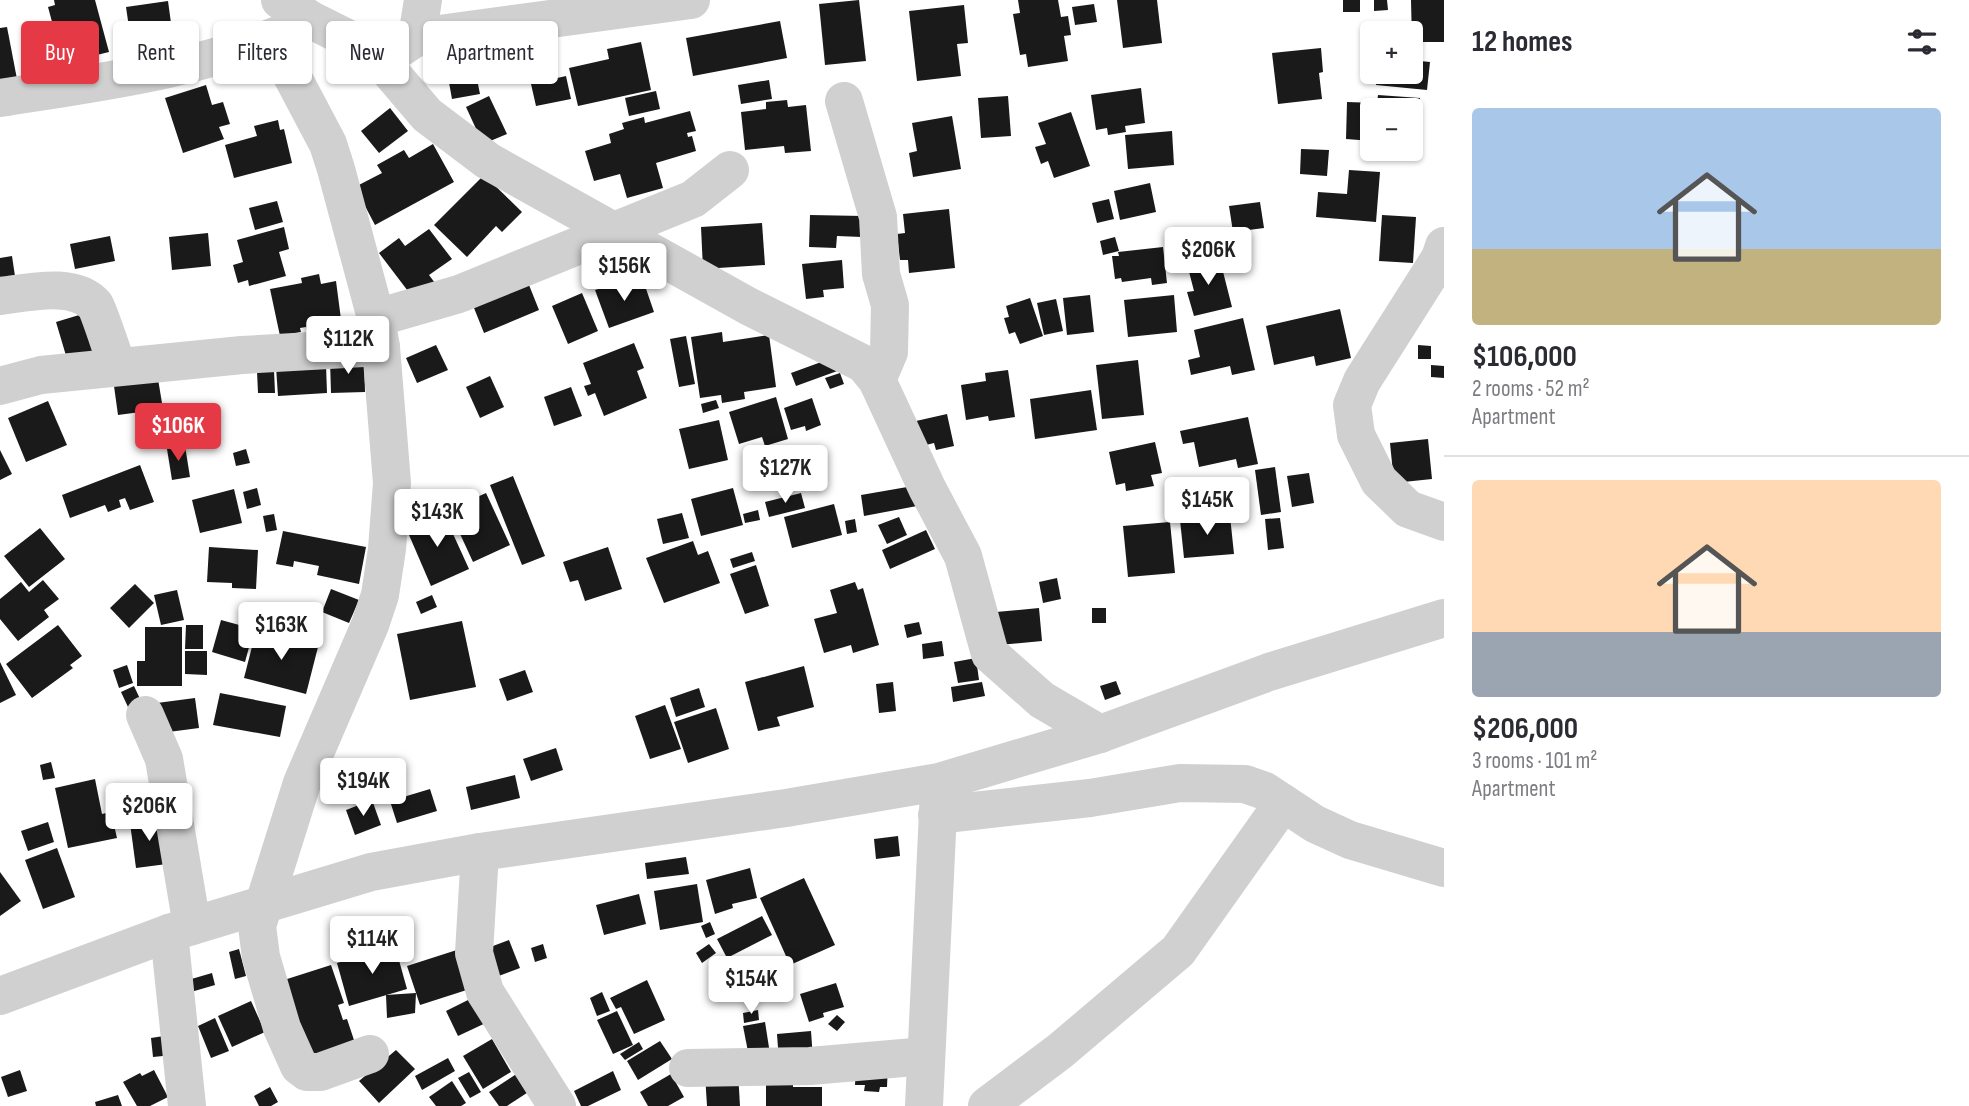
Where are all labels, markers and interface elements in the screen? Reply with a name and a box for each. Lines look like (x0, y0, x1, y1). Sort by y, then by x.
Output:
chip: Buy (21, 21, 99, 84)
chip: Rent (113, 21, 199, 84)
chip: Filters (213, 21, 312, 84)
chip: New (326, 21, 409, 84)
chip: Apartment (423, 21, 558, 84)
map controls (1360, 21, 1423, 161)
button: + (1360, 21, 1423, 84)
icon: filters (1903, 23, 1941, 61)
text: 12 homes (1472, 24, 1573, 60)
button: − (1360, 98, 1423, 161)
icon: home (1644, 154, 1770, 280)
pin: $206K (1159, 228, 1257, 287)
text: $206K (1181, 236, 1235, 264)
pin: $156K (575, 244, 673, 303)
text: $156K (597, 252, 651, 280)
pin: $112K (299, 316, 397, 376)
text: $112K (322, 325, 374, 353)
text: $106,000 (1472, 339, 1577, 375)
text: 2 rooms · 52 m² (1472, 375, 1590, 403)
text: Apartment (1472, 403, 1556, 431)
pin: $106K (129, 404, 227, 463)
text: $106K (151, 412, 205, 440)
pin: $127K (736, 446, 834, 505)
text: $127K (759, 454, 811, 482)
pin: $145K (1158, 477, 1256, 537)
text: $145K (1180, 486, 1234, 514)
pin: $143K (388, 490, 486, 549)
text: $143K (410, 498, 464, 526)
icon: home (1644, 526, 1770, 652)
pin: $163K (232, 602, 330, 662)
text: $163K (254, 611, 308, 639)
text: $206,000 (1472, 711, 1578, 747)
text: 3 rooms · 101 m² (1472, 747, 1597, 775)
pin: $194K (314, 758, 412, 818)
text: $194K (336, 767, 390, 795)
text: Apartment (1472, 775, 1556, 803)
pin: $206K (100, 784, 198, 843)
text: $206K (122, 792, 176, 820)
pin: $114K (323, 916, 421, 976)
text: $114K (346, 925, 398, 953)
pin: $154K (702, 956, 800, 1016)
text: $154K (725, 965, 778, 993)

